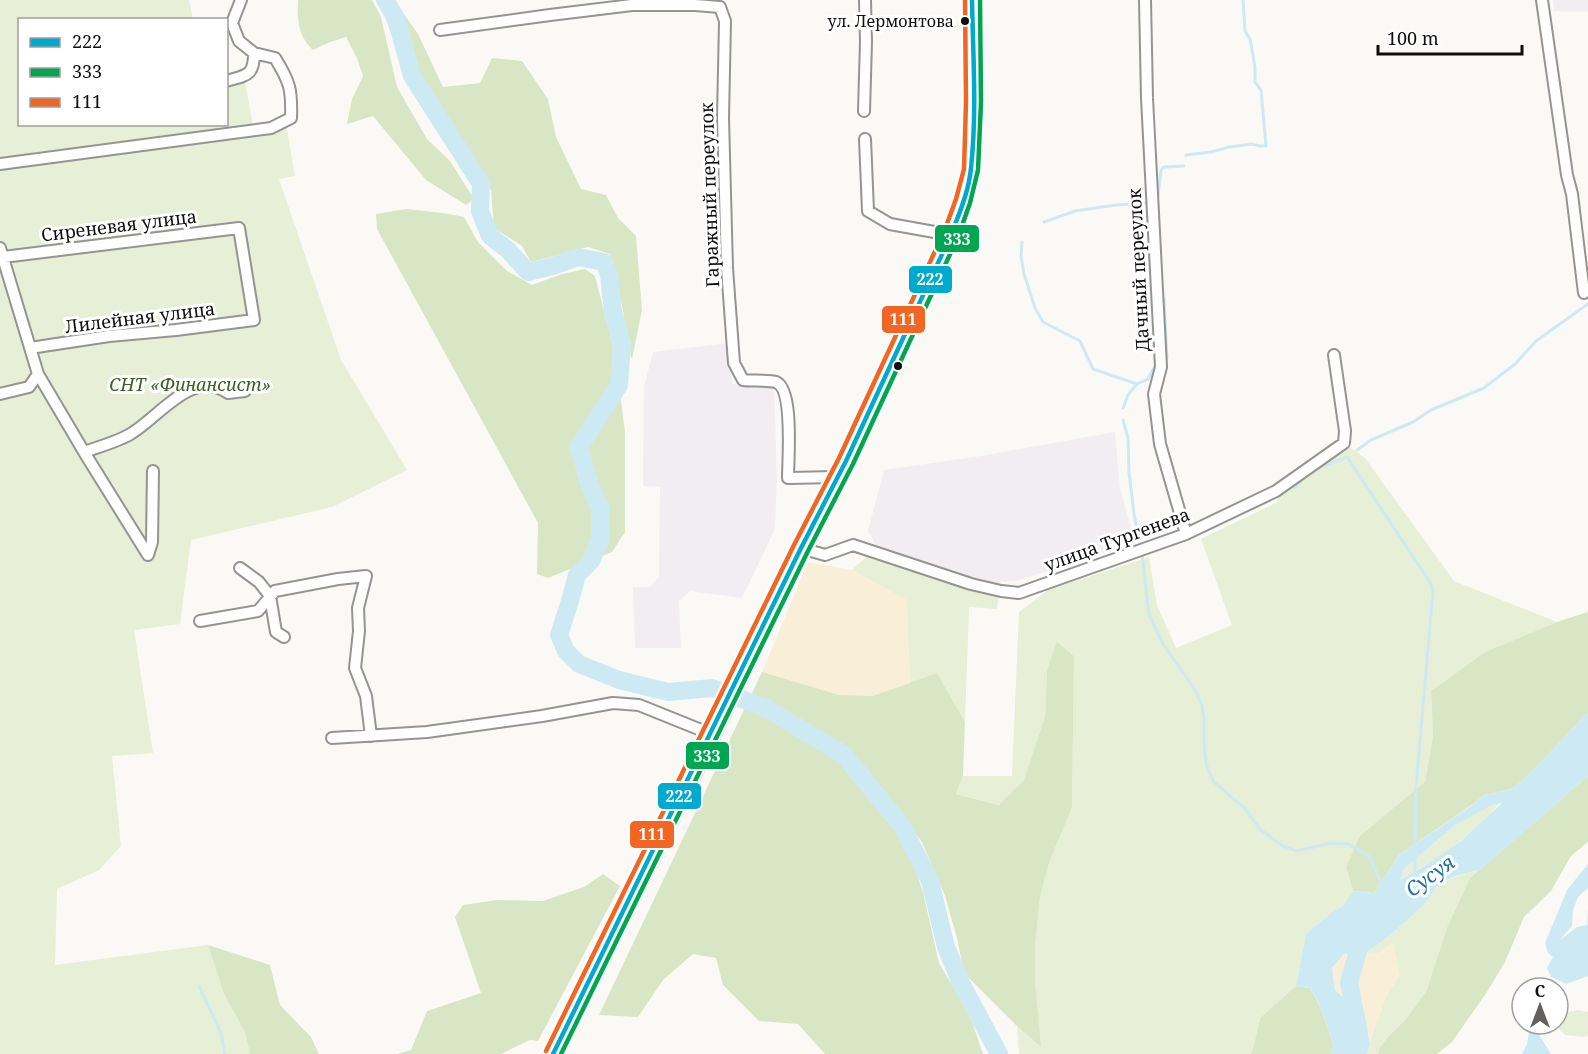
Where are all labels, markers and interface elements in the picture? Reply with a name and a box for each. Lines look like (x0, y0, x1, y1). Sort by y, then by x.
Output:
place label: ул. Лермонтова (828, 10, 954, 32)
marker: ул. Лермонтова (959, 15, 971, 27)
legend (18, 18, 228, 126)
scale bar (1378, 18, 1522, 56)
text: 100 m (1387, 26, 1439, 50)
text: 222 (72, 29, 102, 53)
text: 333 (72, 59, 102, 83)
text: 111 (72, 89, 102, 113)
street label: Гаражный переулок (694, 102, 724, 288)
street label: Дачный переулок (1122, 187, 1154, 352)
street label: Сиреневая улица (40, 204, 198, 246)
line badge: 333 (934, 224, 980, 253)
text: 333 (943, 228, 971, 250)
line badge: 222 (908, 265, 953, 294)
text: 222 (916, 268, 944, 290)
street label: Лилейная улица (63, 296, 216, 338)
line badge: 111 (881, 305, 926, 334)
text: 111 (889, 308, 917, 330)
unlabelled marker (892, 360, 904, 372)
park label: СНТ «Финансист» (109, 372, 271, 396)
street label: улица Тургенева (1041, 502, 1193, 577)
line badge: 333 (685, 741, 730, 770)
text: 333 (693, 745, 721, 767)
line badge: 222 (657, 782, 702, 810)
text: 222 (665, 785, 693, 807)
line badge: 111 (629, 820, 675, 849)
text: 111 (638, 823, 666, 845)
water label: Сусуя (1400, 849, 1460, 903)
north arrow (1510, 976, 1570, 1036)
text: С (1535, 980, 1545, 1002)

